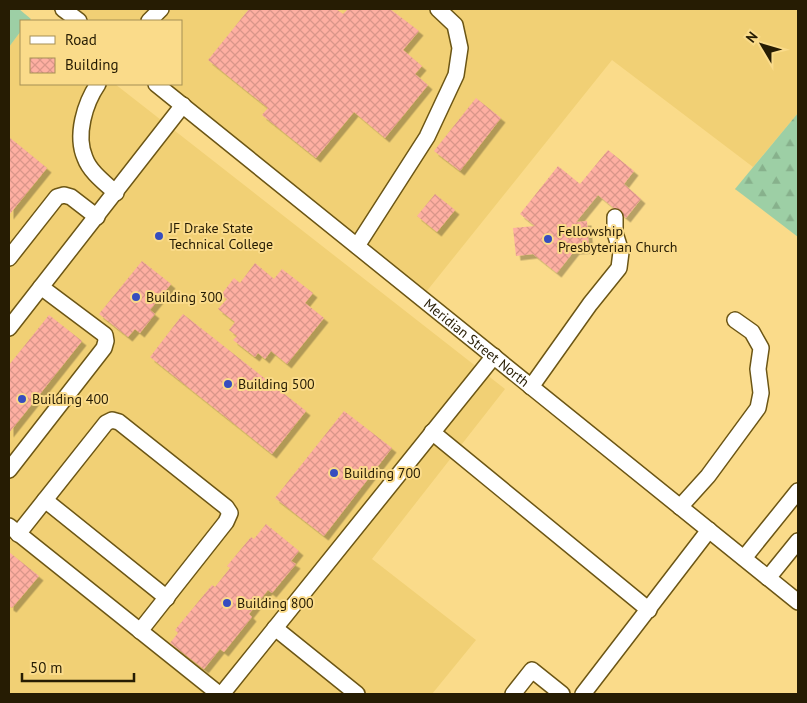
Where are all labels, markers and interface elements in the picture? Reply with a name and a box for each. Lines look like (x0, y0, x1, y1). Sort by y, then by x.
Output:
legend (20, 20, 182, 85)
north arrow (737, 20, 787, 70)
text: N (742, 28, 762, 46)
text: Road (65, 30, 97, 49)
text: Building (65, 55, 119, 74)
place label: JF Drake State Technical College (168, 219, 273, 253)
place label: Fellowship Presbyterian Church (558, 222, 678, 256)
marker: JF Drake State Technical College (153, 230, 165, 242)
marker: Fellowship Presbyterian Church (542, 233, 554, 245)
place label: Building 300 (146, 288, 223, 306)
marker: Building 300 (130, 291, 142, 303)
street label: Meridian Street North (420, 295, 533, 391)
place label: Building 500 (238, 375, 315, 393)
marker: Building 500 (222, 378, 234, 390)
place label: Building 400 (32, 390, 109, 408)
marker: Building 400 (16, 393, 28, 405)
place label: Building 700 (344, 464, 421, 482)
marker: Building 700 (328, 467, 340, 479)
place label: Building 800 (237, 594, 314, 612)
marker: Building 800 (221, 597, 233, 609)
scale bar (22, 650, 135, 682)
text: 50 m (30, 658, 63, 677)

